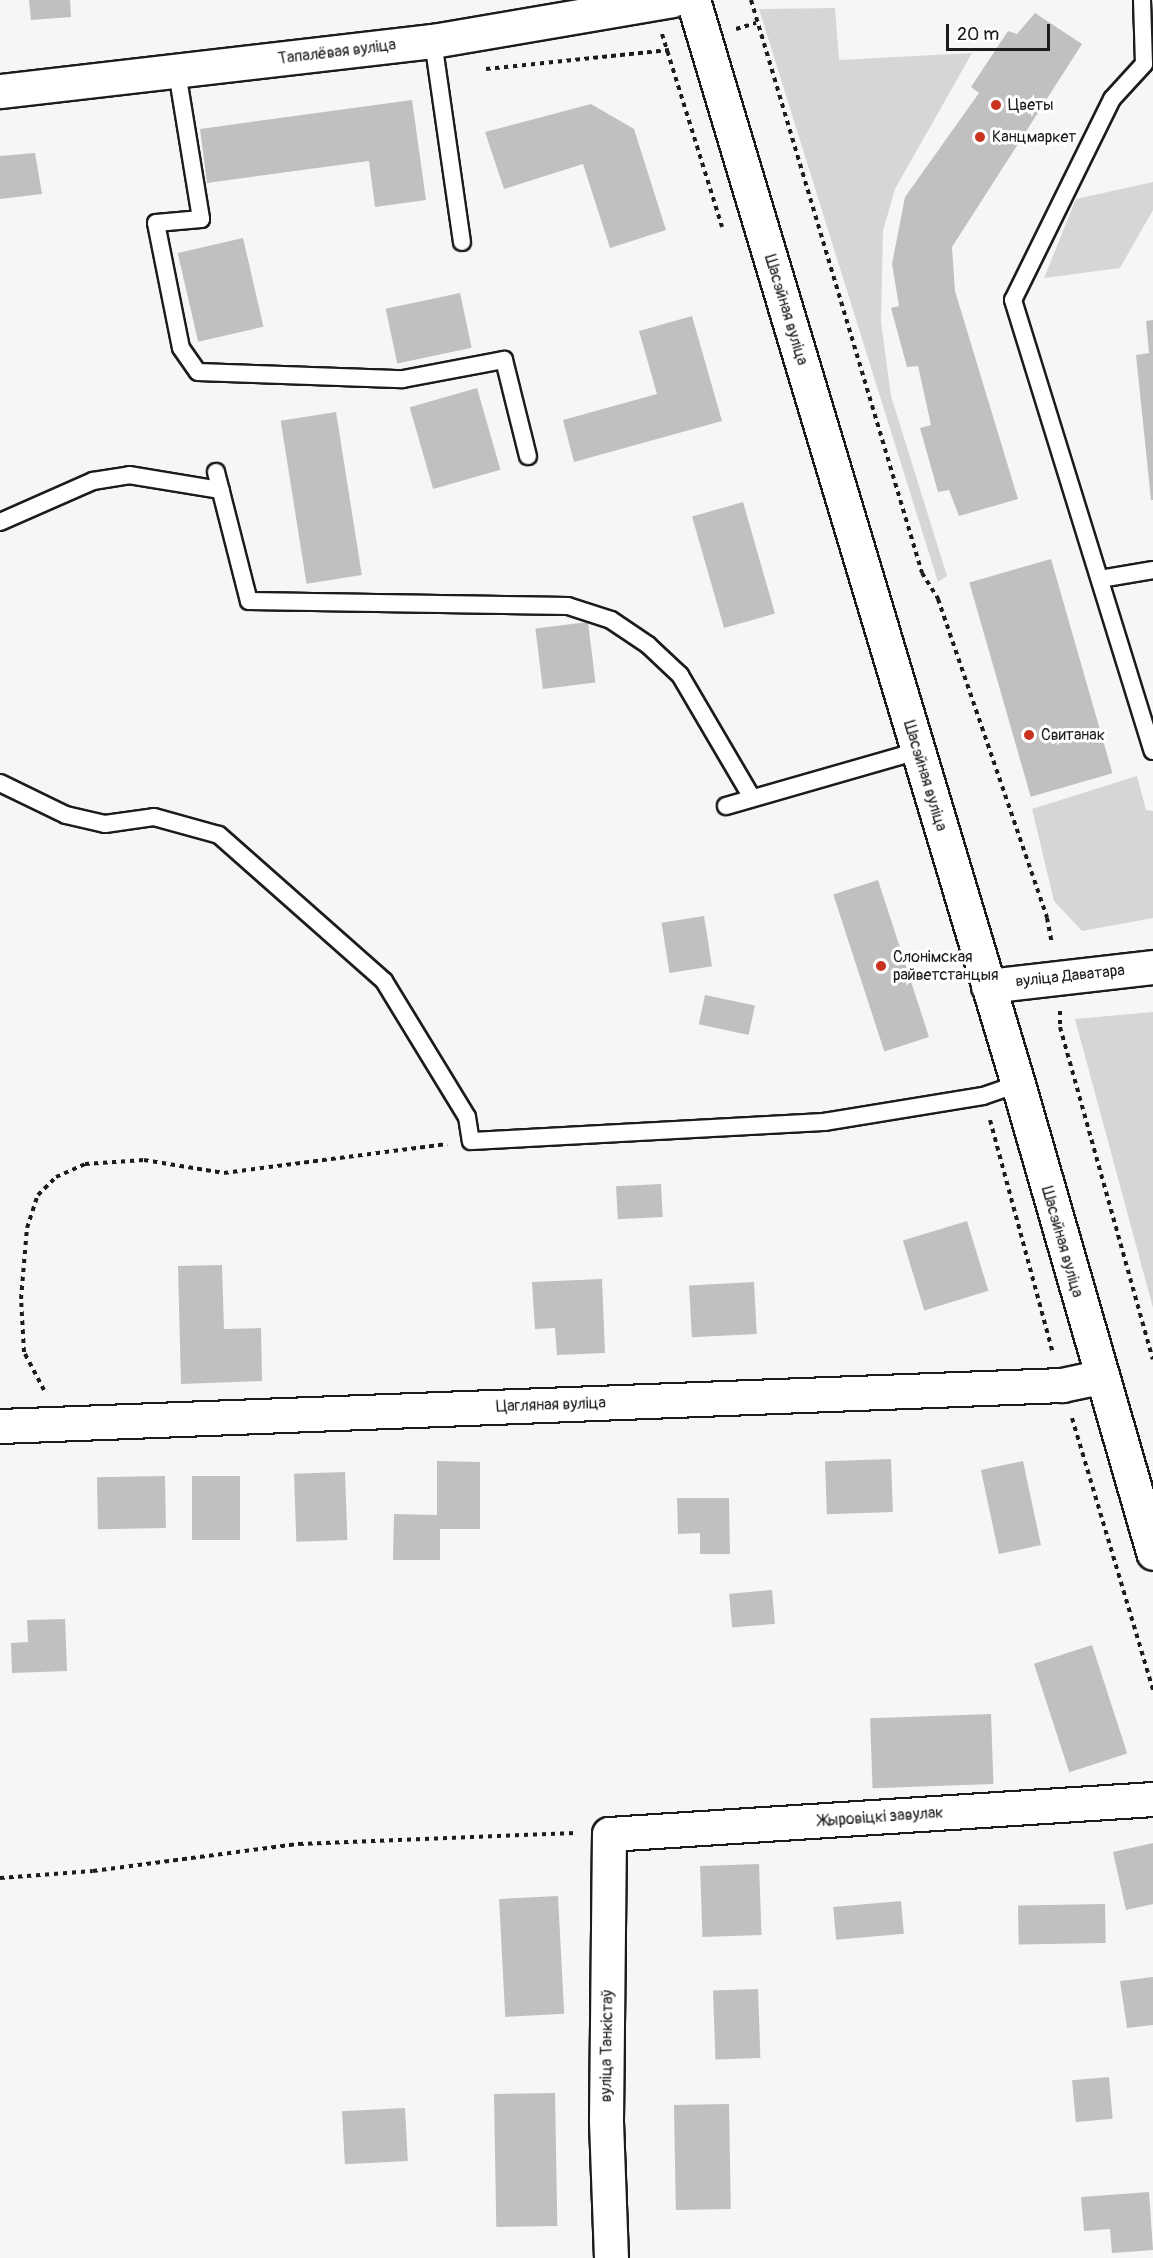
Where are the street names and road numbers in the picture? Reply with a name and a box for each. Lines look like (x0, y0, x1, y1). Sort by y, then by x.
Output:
street label: Тапалёвая вуліца (277, 35, 397, 69)
street label: Шасэйная вуліца (760, 252, 812, 368)
street label: Шасэйная вуліца (899, 718, 951, 834)
street label: вуліца Даватара (1014, 961, 1126, 991)
street label: Шасэйная вуліца (1037, 1184, 1087, 1300)
street label: Цагляная вуліца (496, 1393, 606, 1417)
street label: Жыровіцкі завулак (818, 1803, 944, 1831)
street label: вуліца Танкістаў (596, 1990, 618, 2102)

